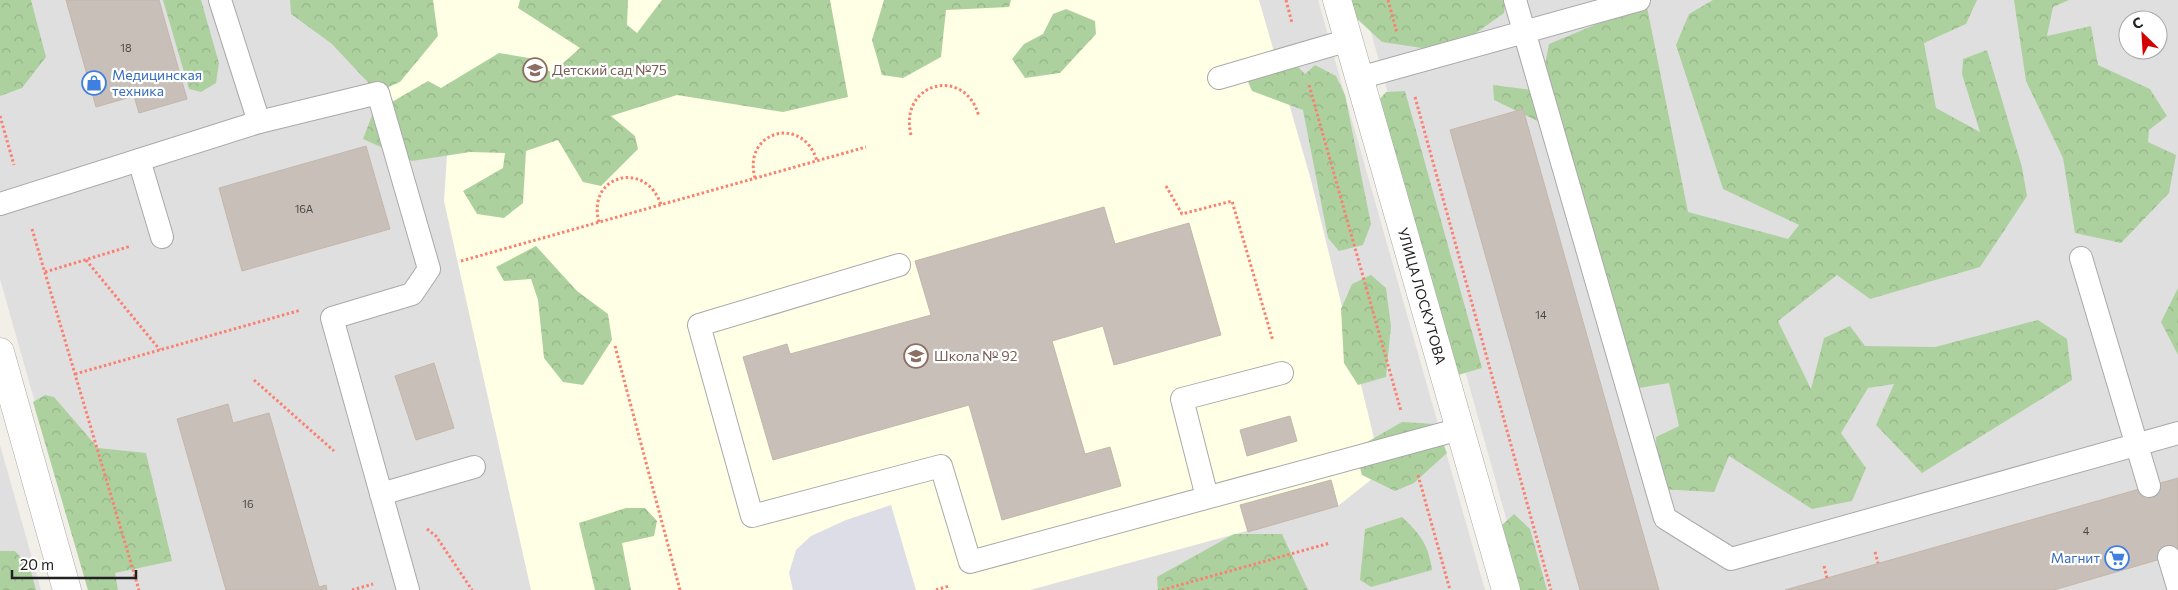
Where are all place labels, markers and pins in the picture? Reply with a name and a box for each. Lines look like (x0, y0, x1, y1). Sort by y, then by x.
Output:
school or university icon: Детский сад №75 (522, 57, 548, 83)
place label: Детский сад №75 (552, 61, 667, 78)
place label: Медицинская техника (112, 66, 202, 99)
shop icon: Медицинская техника (81, 70, 107, 96)
school or university icon: Школа № 92 (903, 343, 929, 369)
place label: Школа № 92 (934, 347, 1018, 364)
supermarket icon: Магнит (2104, 545, 2130, 571)
place label: Магнит (2051, 549, 2100, 566)

